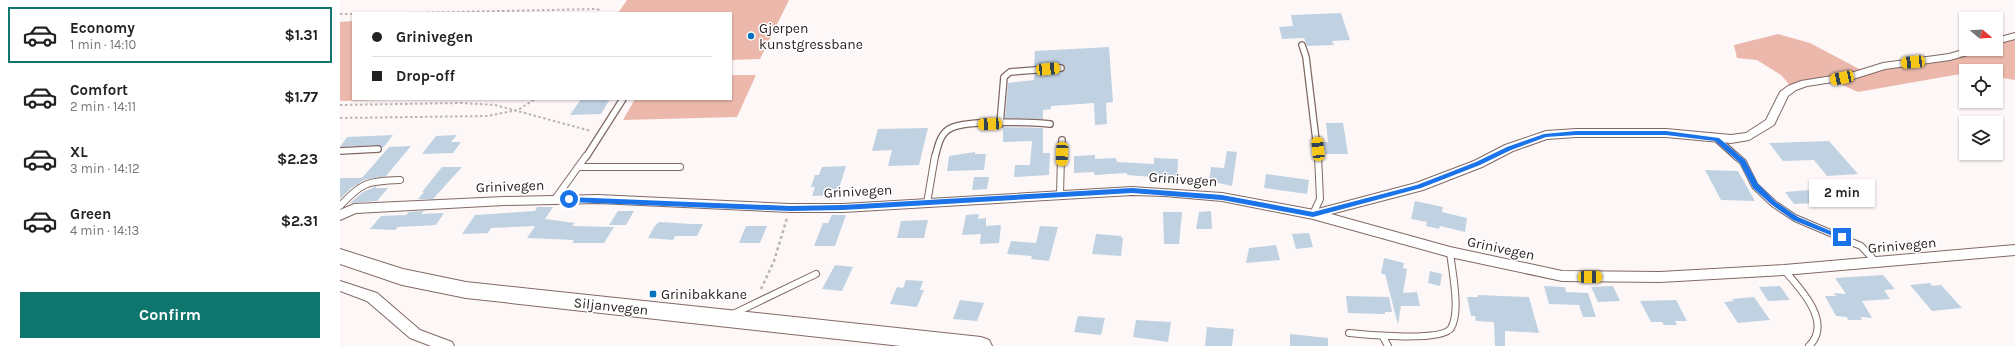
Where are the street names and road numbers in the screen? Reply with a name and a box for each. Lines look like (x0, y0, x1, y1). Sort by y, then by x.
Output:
street label: Grinivegen (1148, 169, 1218, 190)
street label: Grinivegen (475, 177, 545, 196)
street label: Grinivegen (823, 181, 893, 202)
street label: Grinivegen (1466, 233, 1536, 264)
street label: Grinivegen (1867, 234, 1937, 257)
street label: Siljanvegen (573, 294, 649, 319)

